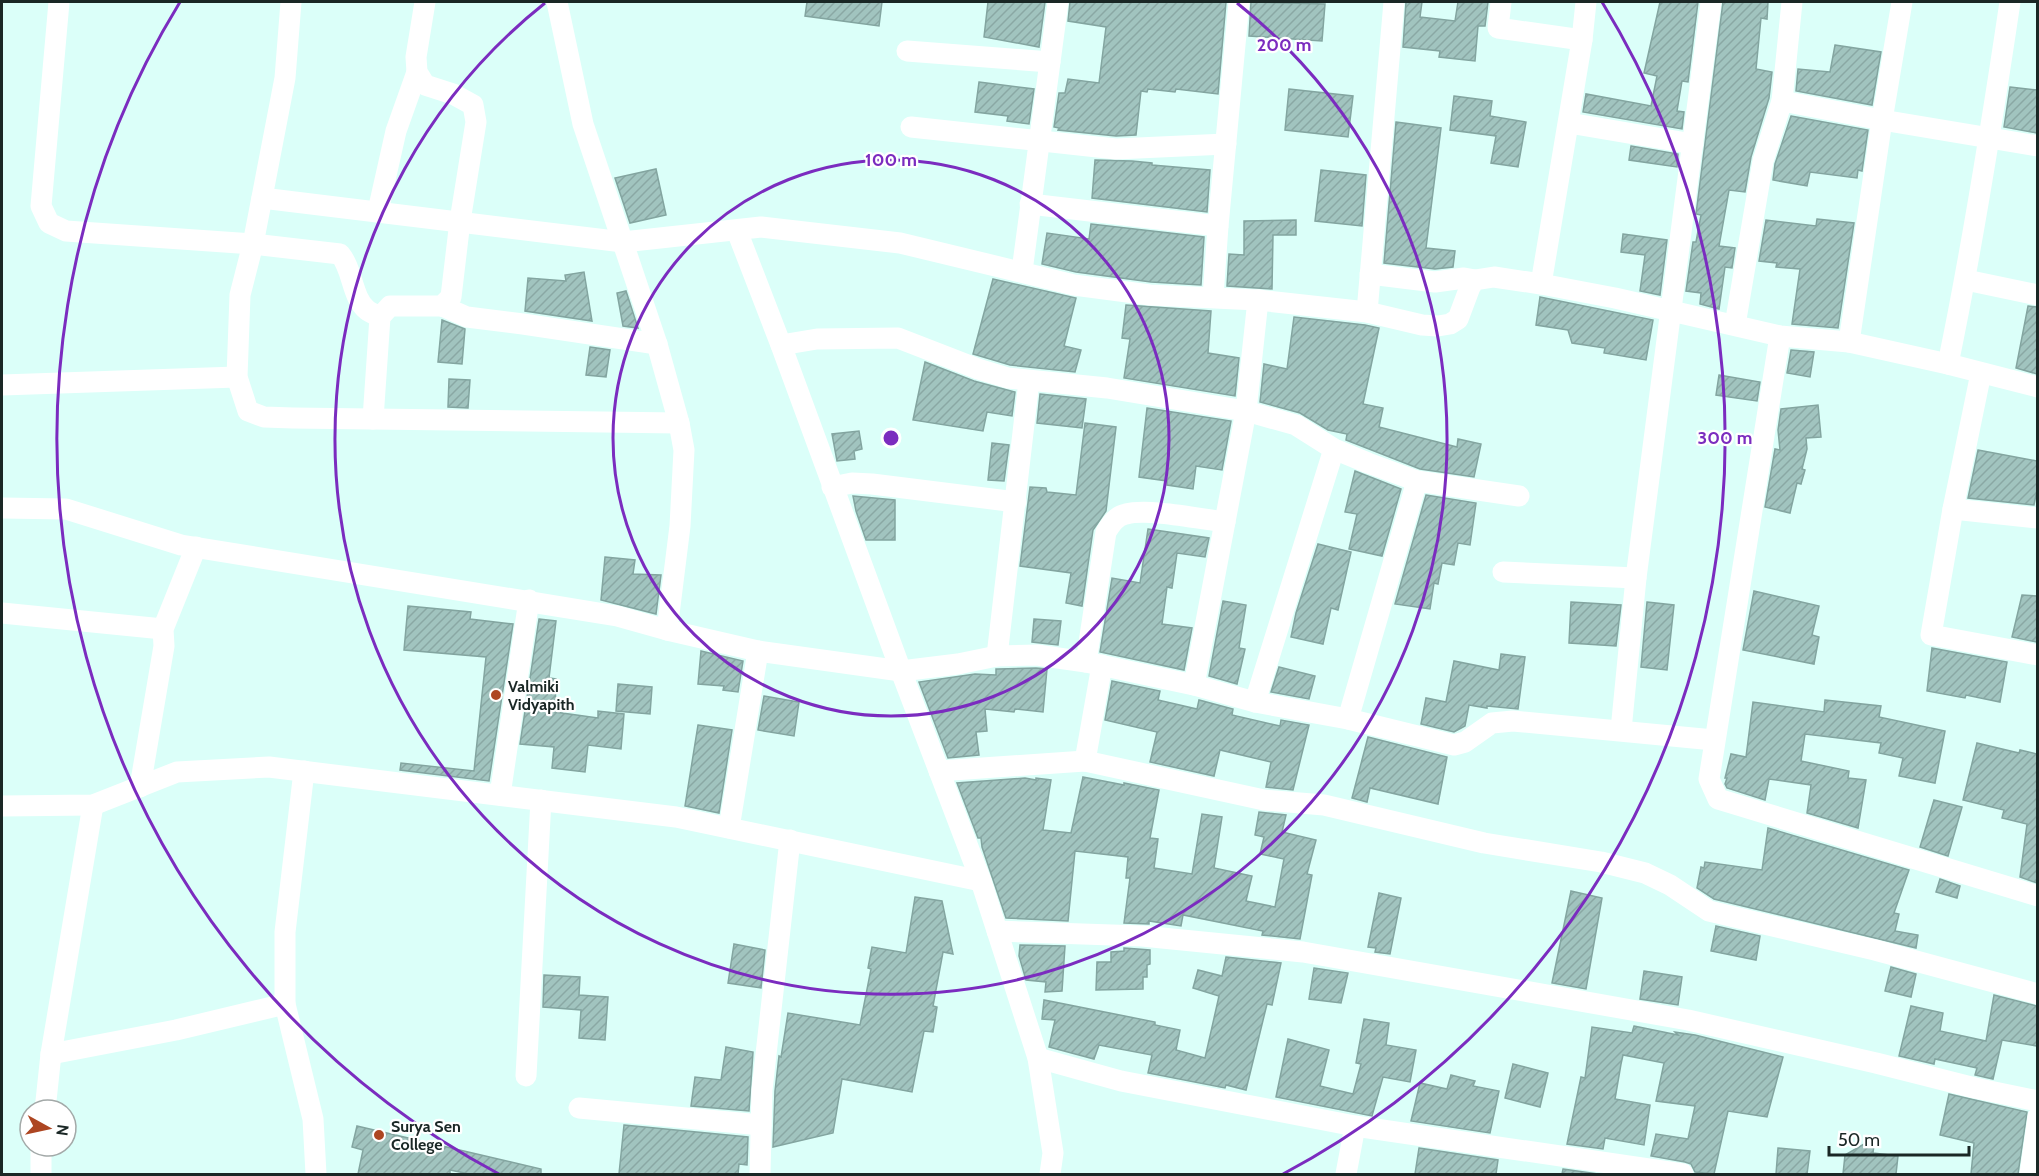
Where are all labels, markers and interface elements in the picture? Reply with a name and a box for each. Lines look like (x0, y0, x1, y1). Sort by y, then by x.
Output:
text: 200 m (1257, 34, 1311, 56)
text: 100 m (865, 149, 917, 171)
text: 300 m (1698, 427, 1752, 449)
centre of rings (881, 428, 901, 448)
place label: Valmiki Vidyapith (508, 677, 575, 714)
marker: Valmiki Vidyapith (489, 688, 503, 702)
north arrow (18, 1098, 78, 1158)
place label: Surya Sen College (391, 1117, 461, 1154)
scale bar (1829, 1119, 1968, 1157)
text: N (52, 1123, 73, 1137)
marker: Surya Sen College (372, 1128, 386, 1142)
text: 50 m (1838, 1129, 1880, 1151)

